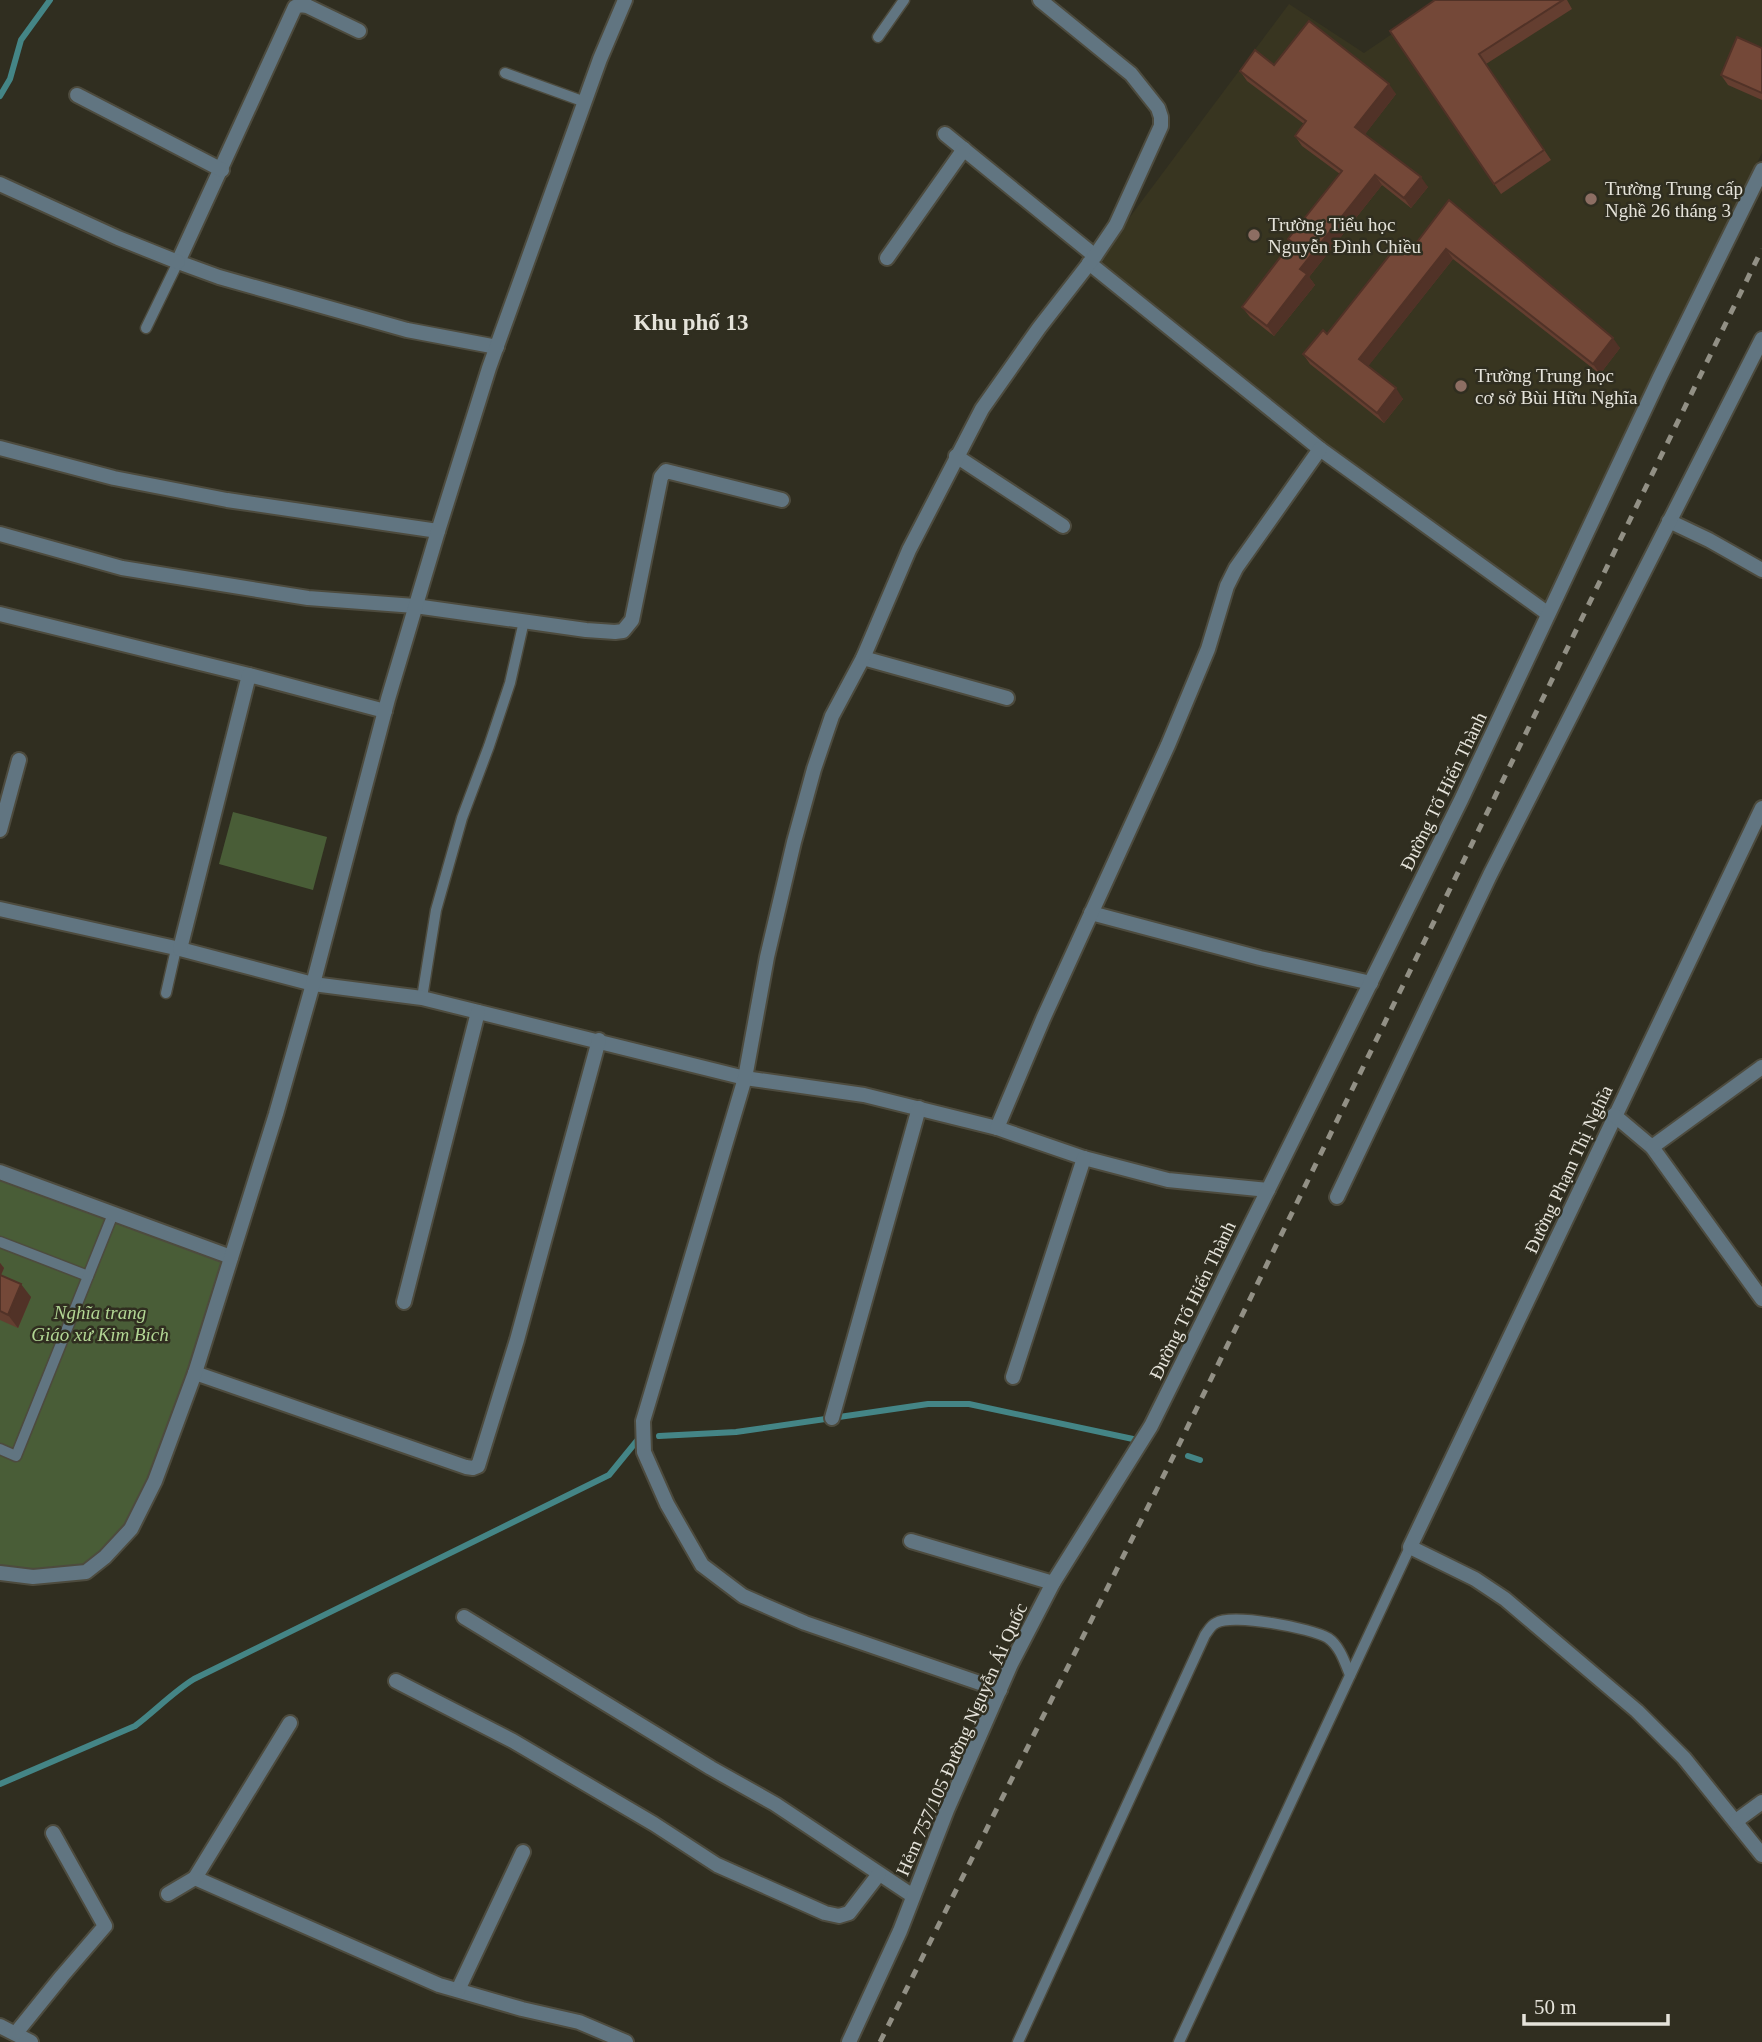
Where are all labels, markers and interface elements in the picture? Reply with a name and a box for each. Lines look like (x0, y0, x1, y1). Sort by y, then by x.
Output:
place label: Trường Trung cấp Nghề 26 tháng 3 (1605, 178, 1743, 221)
marker: Trường Trung cấp Nghề 26 tháng 3 (1583, 191, 1599, 207)
place label: Trường Tiểu học Nguyễn Đình Chiều (1268, 214, 1422, 257)
marker: Trường Tiểu học Nguyễn Đình Chiều (1246, 227, 1262, 243)
district label: Khu phố 13 (633, 310, 749, 335)
place label: Trường Trung học cơ sở Bùi Hữu Nghĩa (1475, 365, 1638, 408)
marker: Trường Trung học cơ sở Bùi Hữu Nghĩa (1453, 378, 1469, 394)
street label: Đường Tố Hiến Thành (1396, 708, 1491, 874)
street label: Đường Phạm Thị Nghĩa (1520, 1081, 1617, 1257)
street label: Đường Tố Hiến Thành (1145, 1217, 1240, 1383)
park label: Nghĩa trang Giáo xứ Kim Bích (31, 1302, 169, 1345)
street label: Hẻm 757/105 Đường Nguyễn Ái Quốc (892, 1600, 1031, 1879)
scale bar (1524, 1982, 1668, 2026)
text: 50 m (1534, 1995, 1577, 2019)

